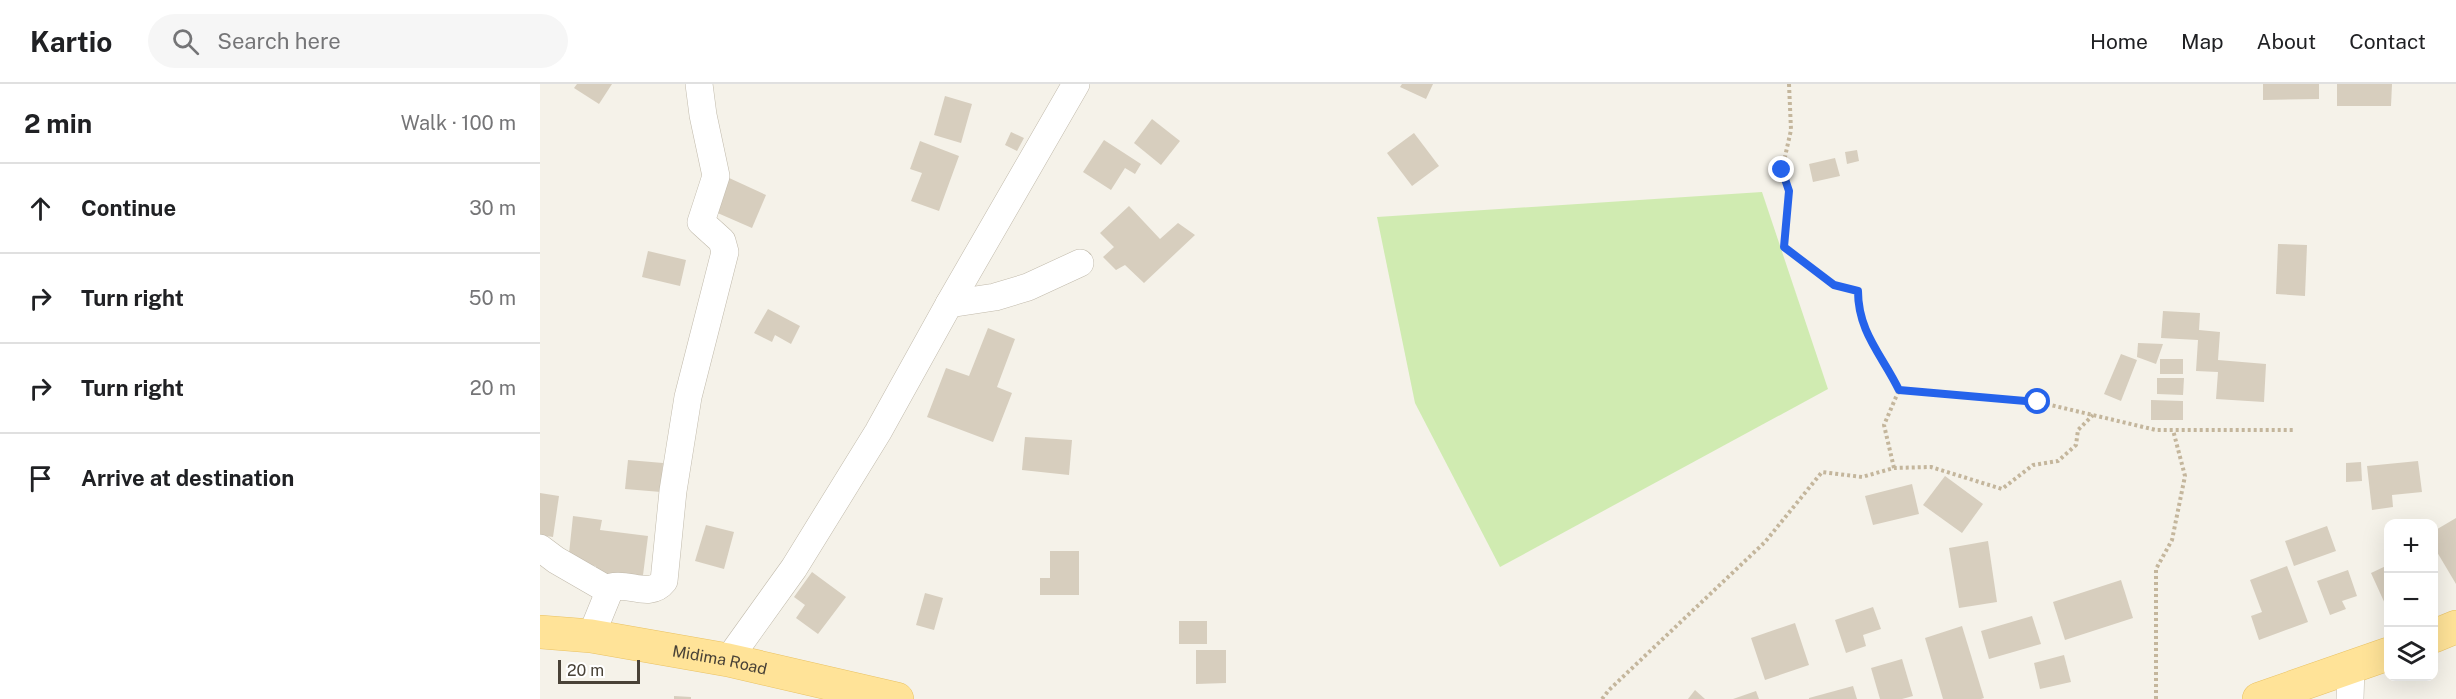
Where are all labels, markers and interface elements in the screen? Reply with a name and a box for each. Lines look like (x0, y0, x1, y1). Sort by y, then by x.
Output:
search box (148, 14, 568, 68)
text: Kartio (30, 25, 112, 58)
icon: search (169, 25, 202, 58)
text: Search here (217, 28, 341, 54)
text: Home (2090, 29, 2148, 54)
text: Map (2181, 29, 2224, 54)
text: About (2257, 29, 2316, 54)
text: Contact (2349, 29, 2426, 54)
text: 2 min (24, 108, 92, 139)
text: Walk · 100 m (401, 111, 516, 135)
route end (1768, 156, 1794, 182)
icon: ahead (24, 192, 57, 225)
text: Continue (81, 195, 176, 221)
text: 30 m (469, 196, 516, 220)
icon: right (24, 282, 57, 315)
text: Turn right (81, 285, 184, 311)
text: 50 m (469, 286, 516, 310)
icon: right (24, 372, 57, 405)
text: Turn right (81, 375, 184, 401)
text: 20 m (470, 376, 516, 400)
route start (2024, 388, 2050, 414)
icon: arrive (24, 462, 57, 495)
text: Arrive at destination (81, 465, 294, 491)
map controls (2384, 519, 2438, 681)
button: + (2384, 519, 2438, 573)
button: − (2384, 573, 2438, 627)
button: layers (2384, 627, 2438, 681)
street label: Midima Road (671, 641, 769, 679)
scale bar (558, 657, 640, 684)
text: 20 m (567, 661, 604, 680)

